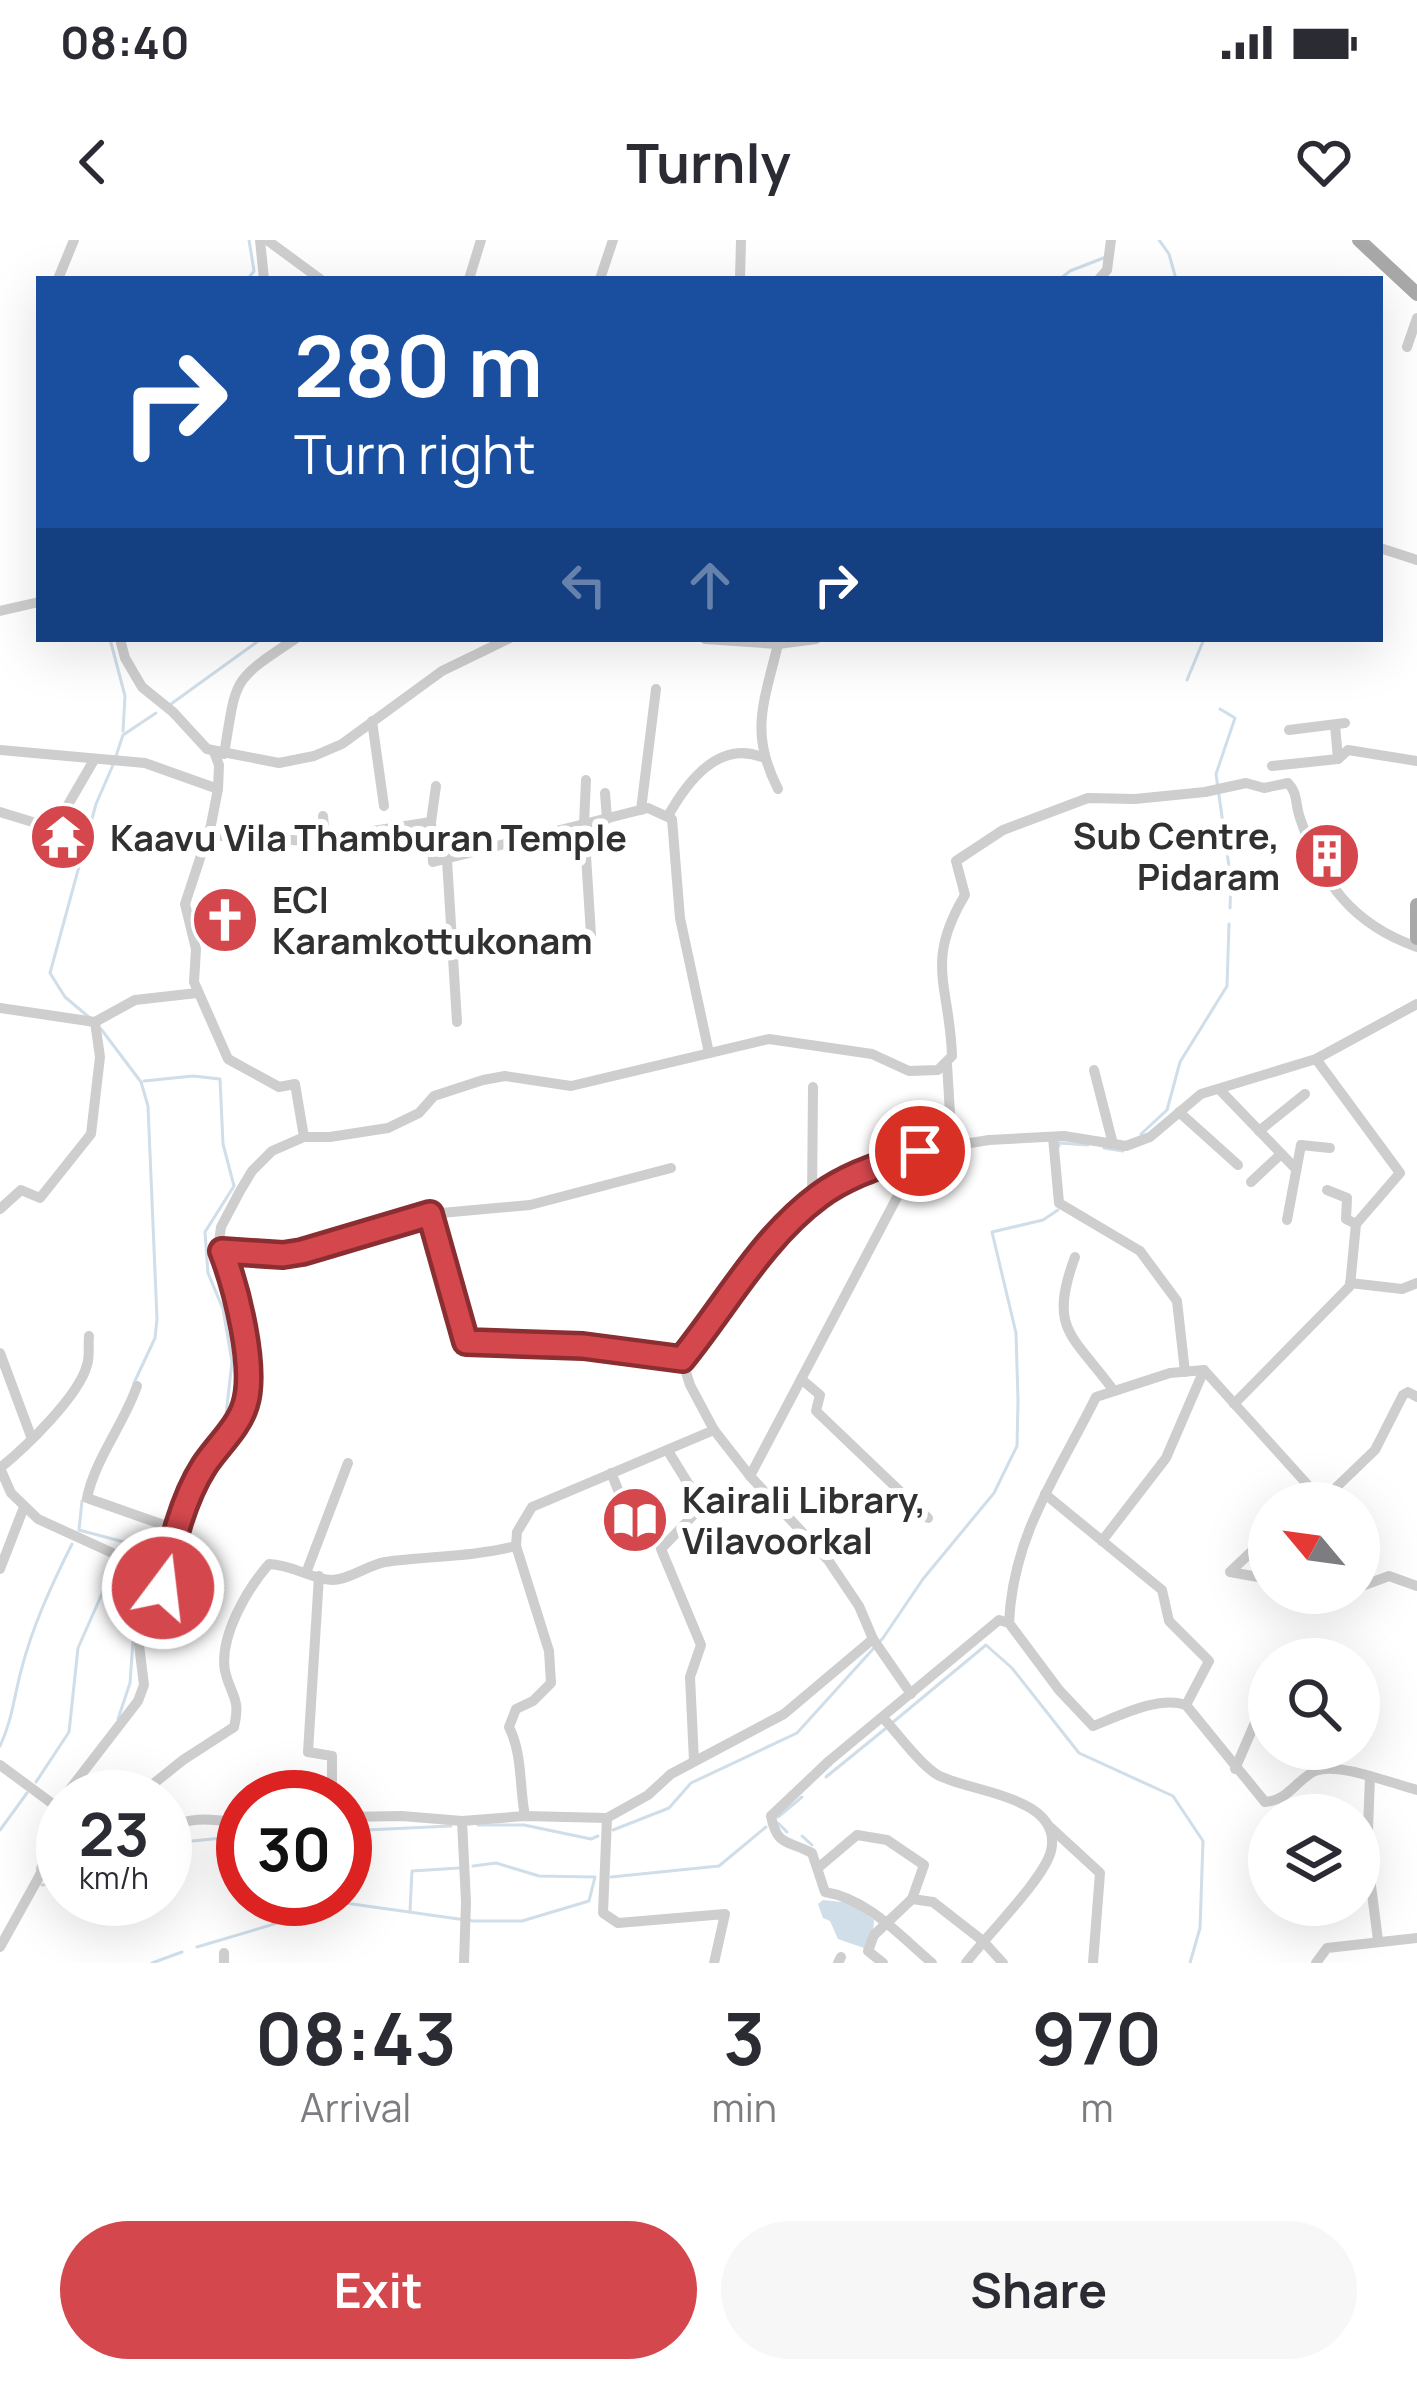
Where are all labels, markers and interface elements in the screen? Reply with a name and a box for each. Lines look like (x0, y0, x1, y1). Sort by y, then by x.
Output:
text: 08:40 (60, 11, 190, 73)
text: Turnly (626, 125, 791, 199)
icon: back (60, 129, 126, 195)
icon: heart (1291, 129, 1357, 195)
text: 280 m (294, 307, 543, 422)
icon: right (96, 324, 252, 480)
text: Turn right (294, 416, 536, 490)
icon: left (551, 552, 617, 618)
icon: ahead (677, 552, 743, 618)
icon: right (803, 552, 869, 618)
temple icon: Kaavu Vila Thamburan Temple (28, 802, 98, 872)
place label: Sub Centre, Pidaram (1073, 811, 1280, 901)
place label: Kaavu Vila Thamburan Temple (110, 813, 627, 862)
building icon: Sub Centre, Pidaram (1292, 821, 1362, 891)
place label: ECI Karamkottukonam (272, 875, 593, 965)
church icon: ECI Karamkottukonam (190, 885, 260, 955)
pin (869, 1100, 971, 1202)
icon: arrive (887, 1118, 953, 1184)
place label: Kairali Library, Vilavoorkal (682, 1475, 926, 1565)
north arrow (1248, 1482, 1380, 1614)
map controls (1248, 1482, 1380, 1926)
library icon: Kairali Library, Vilavoorkal (600, 1485, 670, 1555)
position arrow (100, 1525, 226, 1651)
button: search (1248, 1638, 1380, 1770)
speed limit sign: 30 (216, 1770, 372, 1926)
text: 23 (79, 1792, 149, 1874)
button: layers (1248, 1794, 1380, 1926)
text: km/h (79, 1857, 149, 1898)
text: 08:43 (255, 1988, 457, 2087)
text: 3 (723, 1988, 765, 2087)
text: 970 (1032, 1988, 1162, 2087)
text: Arrival (300, 2080, 411, 2134)
text: min (712, 2080, 777, 2134)
text: m (1080, 2080, 1114, 2134)
button: Exit (60, 2221, 697, 2359)
button: Share (721, 2221, 1357, 2359)

